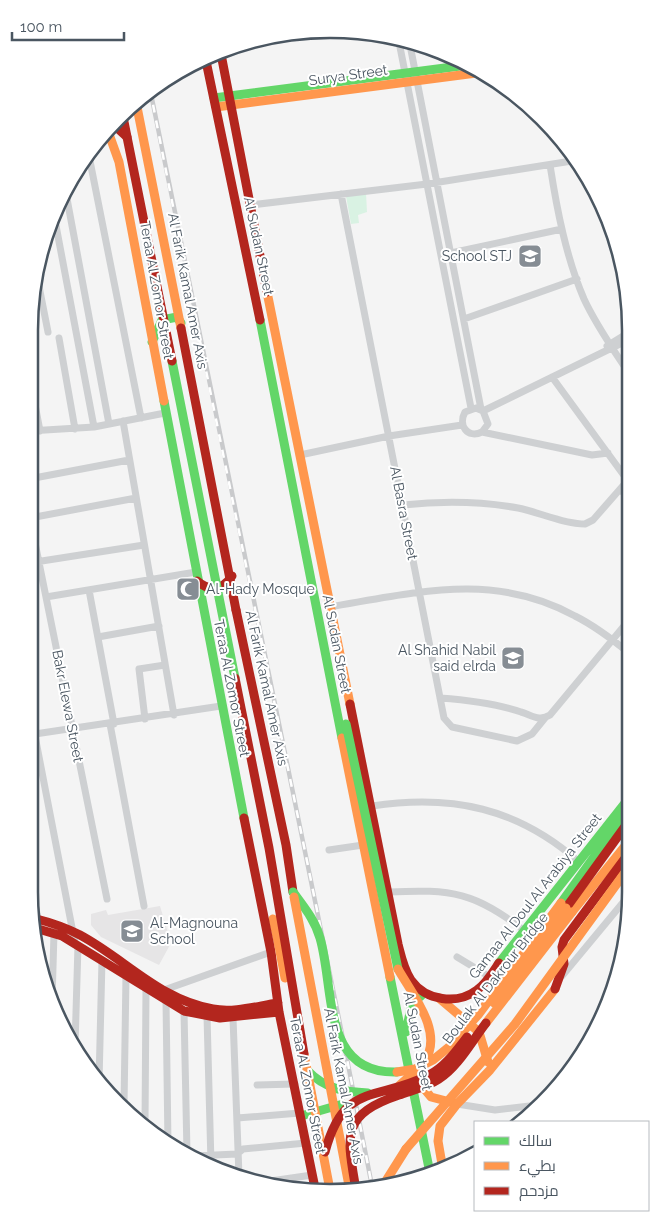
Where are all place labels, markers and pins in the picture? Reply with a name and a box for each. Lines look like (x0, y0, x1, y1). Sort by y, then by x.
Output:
school or university icon: School STJ (517, 243, 543, 269)
place label: School STJ (442, 248, 512, 264)
mosque icon: Al-Hady Mosque (175, 576, 201, 602)
place label: Al-Hady Mosque (206, 581, 315, 597)
place label: Al Shahid Nabil said elrda (398, 642, 496, 674)
school or university icon: Al Shahid Nabil said elrda (500, 645, 526, 671)
place label: Al-Magnouna School (150, 915, 238, 947)
school or university icon: Al-Magnouna School (119, 918, 145, 944)

